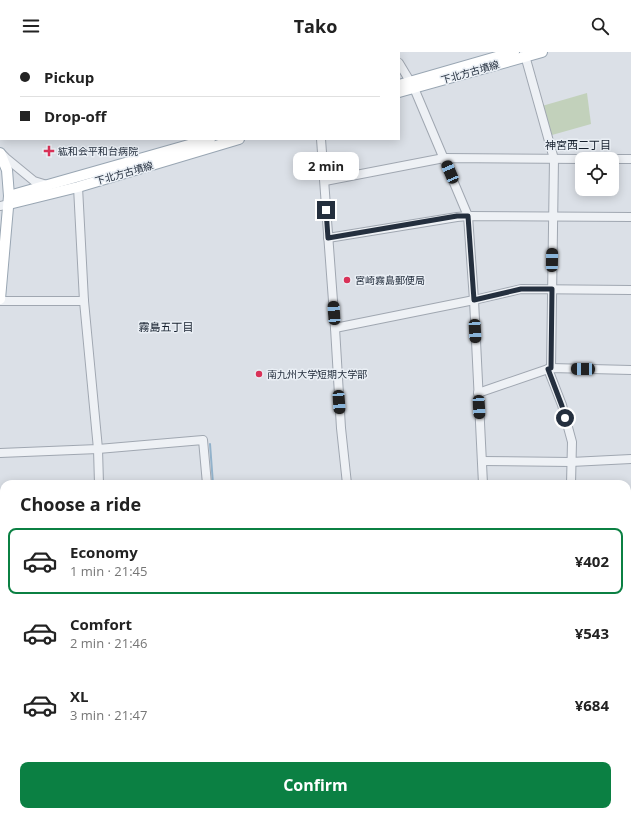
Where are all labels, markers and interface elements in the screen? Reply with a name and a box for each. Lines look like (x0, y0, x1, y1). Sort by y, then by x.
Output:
text: Tako (294, 14, 337, 38)
icon: menu (20, 15, 42, 37)
icon: search (589, 15, 611, 37)
street label: 下北方古墳線 (439, 57, 501, 87)
text: Pickup (44, 67, 94, 87)
text: Drop-off (44, 106, 106, 126)
district label: 神宮西二丁目 (545, 137, 611, 152)
place label: 紘和会平和台病院 (58, 144, 138, 158)
marker: 紘和会平和台病院 (43, 145, 55, 157)
callout: 2 min (293, 152, 359, 180)
map controls (575, 152, 619, 196)
button: locate (575, 152, 619, 196)
text: 2 min (308, 157, 344, 175)
street label: 下北方古墳線 (93, 158, 155, 188)
car (440, 159, 460, 185)
route end (317, 201, 335, 219)
car (546, 248, 558, 272)
place label: 宮崎霧島郵便局 (355, 273, 425, 287)
marker: 宮崎霧島郵便局 (342, 275, 352, 285)
car (327, 301, 341, 325)
district label: 霧島五丁目 (139, 319, 194, 334)
car (468, 319, 482, 343)
car (571, 363, 595, 375)
place label: 南九州大学短期大学部 (267, 367, 367, 381)
marker: 南九州大学短期大学部 (254, 369, 264, 379)
car (332, 390, 346, 414)
car (472, 395, 486, 419)
route start (556, 409, 574, 427)
text: Choose a ride (20, 492, 141, 516)
text: Economy (70, 542, 138, 562)
icon: car (22, 543, 58, 579)
text: ¥402 (575, 551, 609, 571)
text: 1 min · 21:45 (70, 562, 147, 580)
text: Comfort (70, 614, 132, 634)
icon: car (22, 615, 58, 651)
text: ¥543 (575, 623, 609, 643)
text: 2 min · 21:46 (70, 634, 147, 652)
text: XL (70, 686, 88, 706)
icon: car (22, 687, 58, 723)
text: ¥684 (575, 695, 609, 715)
text: 3 min · 21:47 (70, 706, 147, 724)
button: Confirm (20, 762, 611, 808)

